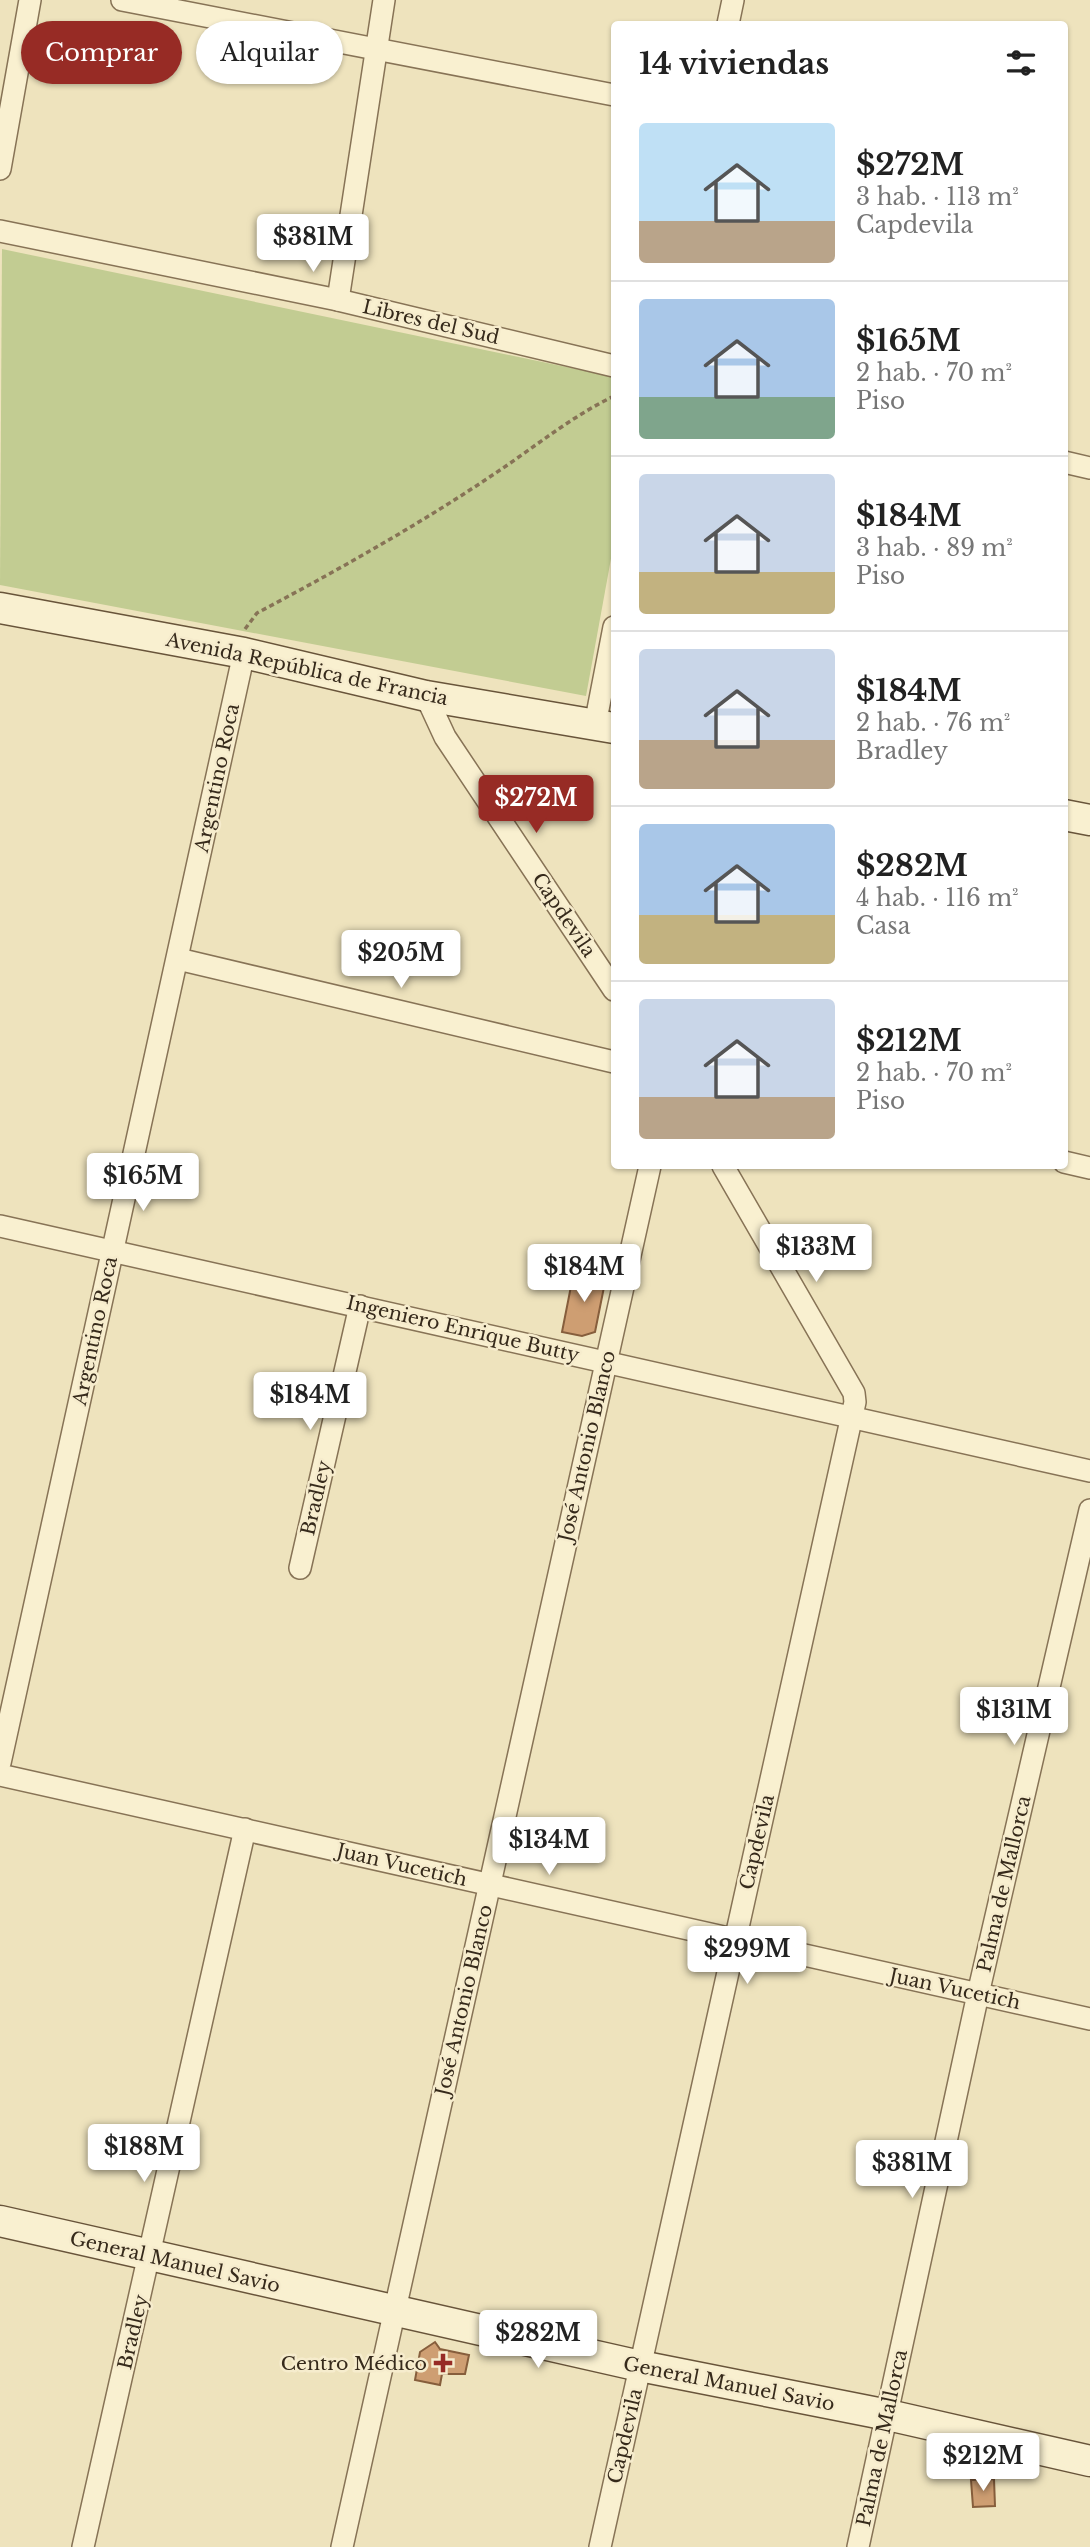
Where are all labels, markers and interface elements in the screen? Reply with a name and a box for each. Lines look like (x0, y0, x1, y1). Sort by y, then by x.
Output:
chip: Comprar (21, 21, 182, 84)
chip: Alquilar (196, 21, 343, 84)
icon: filters (1002, 44, 1040, 82)
text: 14 viviendas (639, 45, 829, 82)
text: $272M (856, 146, 964, 183)
icon: home (695, 151, 779, 235)
text: 3 hab. · 113 m² (856, 183, 1019, 211)
text: Capdevila (856, 211, 973, 239)
pin: $381M (264, 215, 362, 274)
text: $381M (273, 223, 353, 251)
street label: Libres del Sud (360, 295, 502, 349)
text: $165M (856, 322, 961, 359)
icon: home (695, 327, 779, 411)
text: 2 hab. · 70 m² (856, 359, 1012, 387)
text: Piso (856, 387, 905, 415)
text: $184M (856, 497, 962, 534)
icon: home (695, 502, 779, 586)
text: 3 hab. · 89 m² (856, 534, 1013, 562)
text: Piso (856, 562, 905, 590)
street label: Avenida República de Francia (163, 628, 451, 710)
text: $184M (856, 672, 962, 709)
icon: home (695, 677, 779, 761)
street label: Argentino Roca (190, 701, 244, 855)
text: 2 hab. · 76 m² (856, 709, 1010, 737)
text: Bradley (856, 737, 948, 765)
pin: $272M (487, 776, 585, 835)
text: $272M (495, 784, 577, 812)
text: $282M (856, 847, 968, 884)
icon: home (695, 852, 779, 936)
street label: Capdevila (527, 868, 601, 962)
text: 4 hab. · 116 m² (856, 884, 1019, 912)
text: Casa (856, 912, 910, 940)
pin: $205M (352, 930, 450, 990)
text: $205M (357, 939, 445, 967)
text: $212M (856, 1022, 962, 1059)
icon: home (695, 1027, 779, 1111)
text: 2 hab. · 70 m² (856, 1059, 1012, 1087)
text: Piso (856, 1087, 905, 1115)
pin: $165M (94, 1154, 192, 1213)
text: $165M (103, 1162, 183, 1190)
pin: $133M (767, 1224, 865, 1284)
text: $133M (776, 1233, 856, 1261)
pin: $184M (535, 1244, 633, 1304)
text: $184M (543, 1253, 625, 1281)
street label: Argentino Roca (68, 1254, 122, 1408)
street label: Ingeniero Enrique Butty (344, 1291, 582, 1367)
street label: José Antonio Blanco (553, 1348, 620, 1547)
pin: $184M (261, 1372, 359, 1432)
text: $184M (269, 1381, 351, 1409)
street label: Bradley (296, 1458, 336, 1538)
pin: $131M (965, 1688, 1063, 1747)
text: $131M (976, 1696, 1052, 1724)
street label: Capdevila (735, 1792, 779, 1892)
street label: Palma de Mallorca (972, 1793, 1036, 1974)
pin: $134M (500, 1818, 598, 1877)
text: $134M (508, 1826, 590, 1854)
street label: Juan Vucetich (332, 1838, 469, 1891)
street label: José Antonio Blanco (430, 1902, 497, 2101)
pin: $299M (698, 1926, 796, 1986)
text: $299M (703, 1935, 791, 1963)
street label: Juan Vucetich (885, 1963, 1022, 2014)
pin: $188M (95, 2124, 193, 2184)
text: $188M (104, 2133, 184, 2161)
pin: $381M (863, 2140, 961, 2200)
text: $381M (872, 2149, 952, 2177)
street label: General Manuel Savio (68, 2227, 282, 2297)
street label: Bradley (113, 2292, 153, 2372)
pin: $282M (489, 2310, 587, 2370)
text: $282M (495, 2319, 581, 2347)
street label: Palma de Mallorca (852, 2347, 912, 2529)
place label: Centro Médico (281, 2352, 427, 2375)
street label: General Manuel Savio (621, 2352, 837, 2416)
marker: Centro Médico (433, 2353, 453, 2373)
street label: Capdevila (603, 2386, 647, 2486)
pin: $212M (934, 2434, 1032, 2493)
text: $212M (942, 2442, 1024, 2470)

